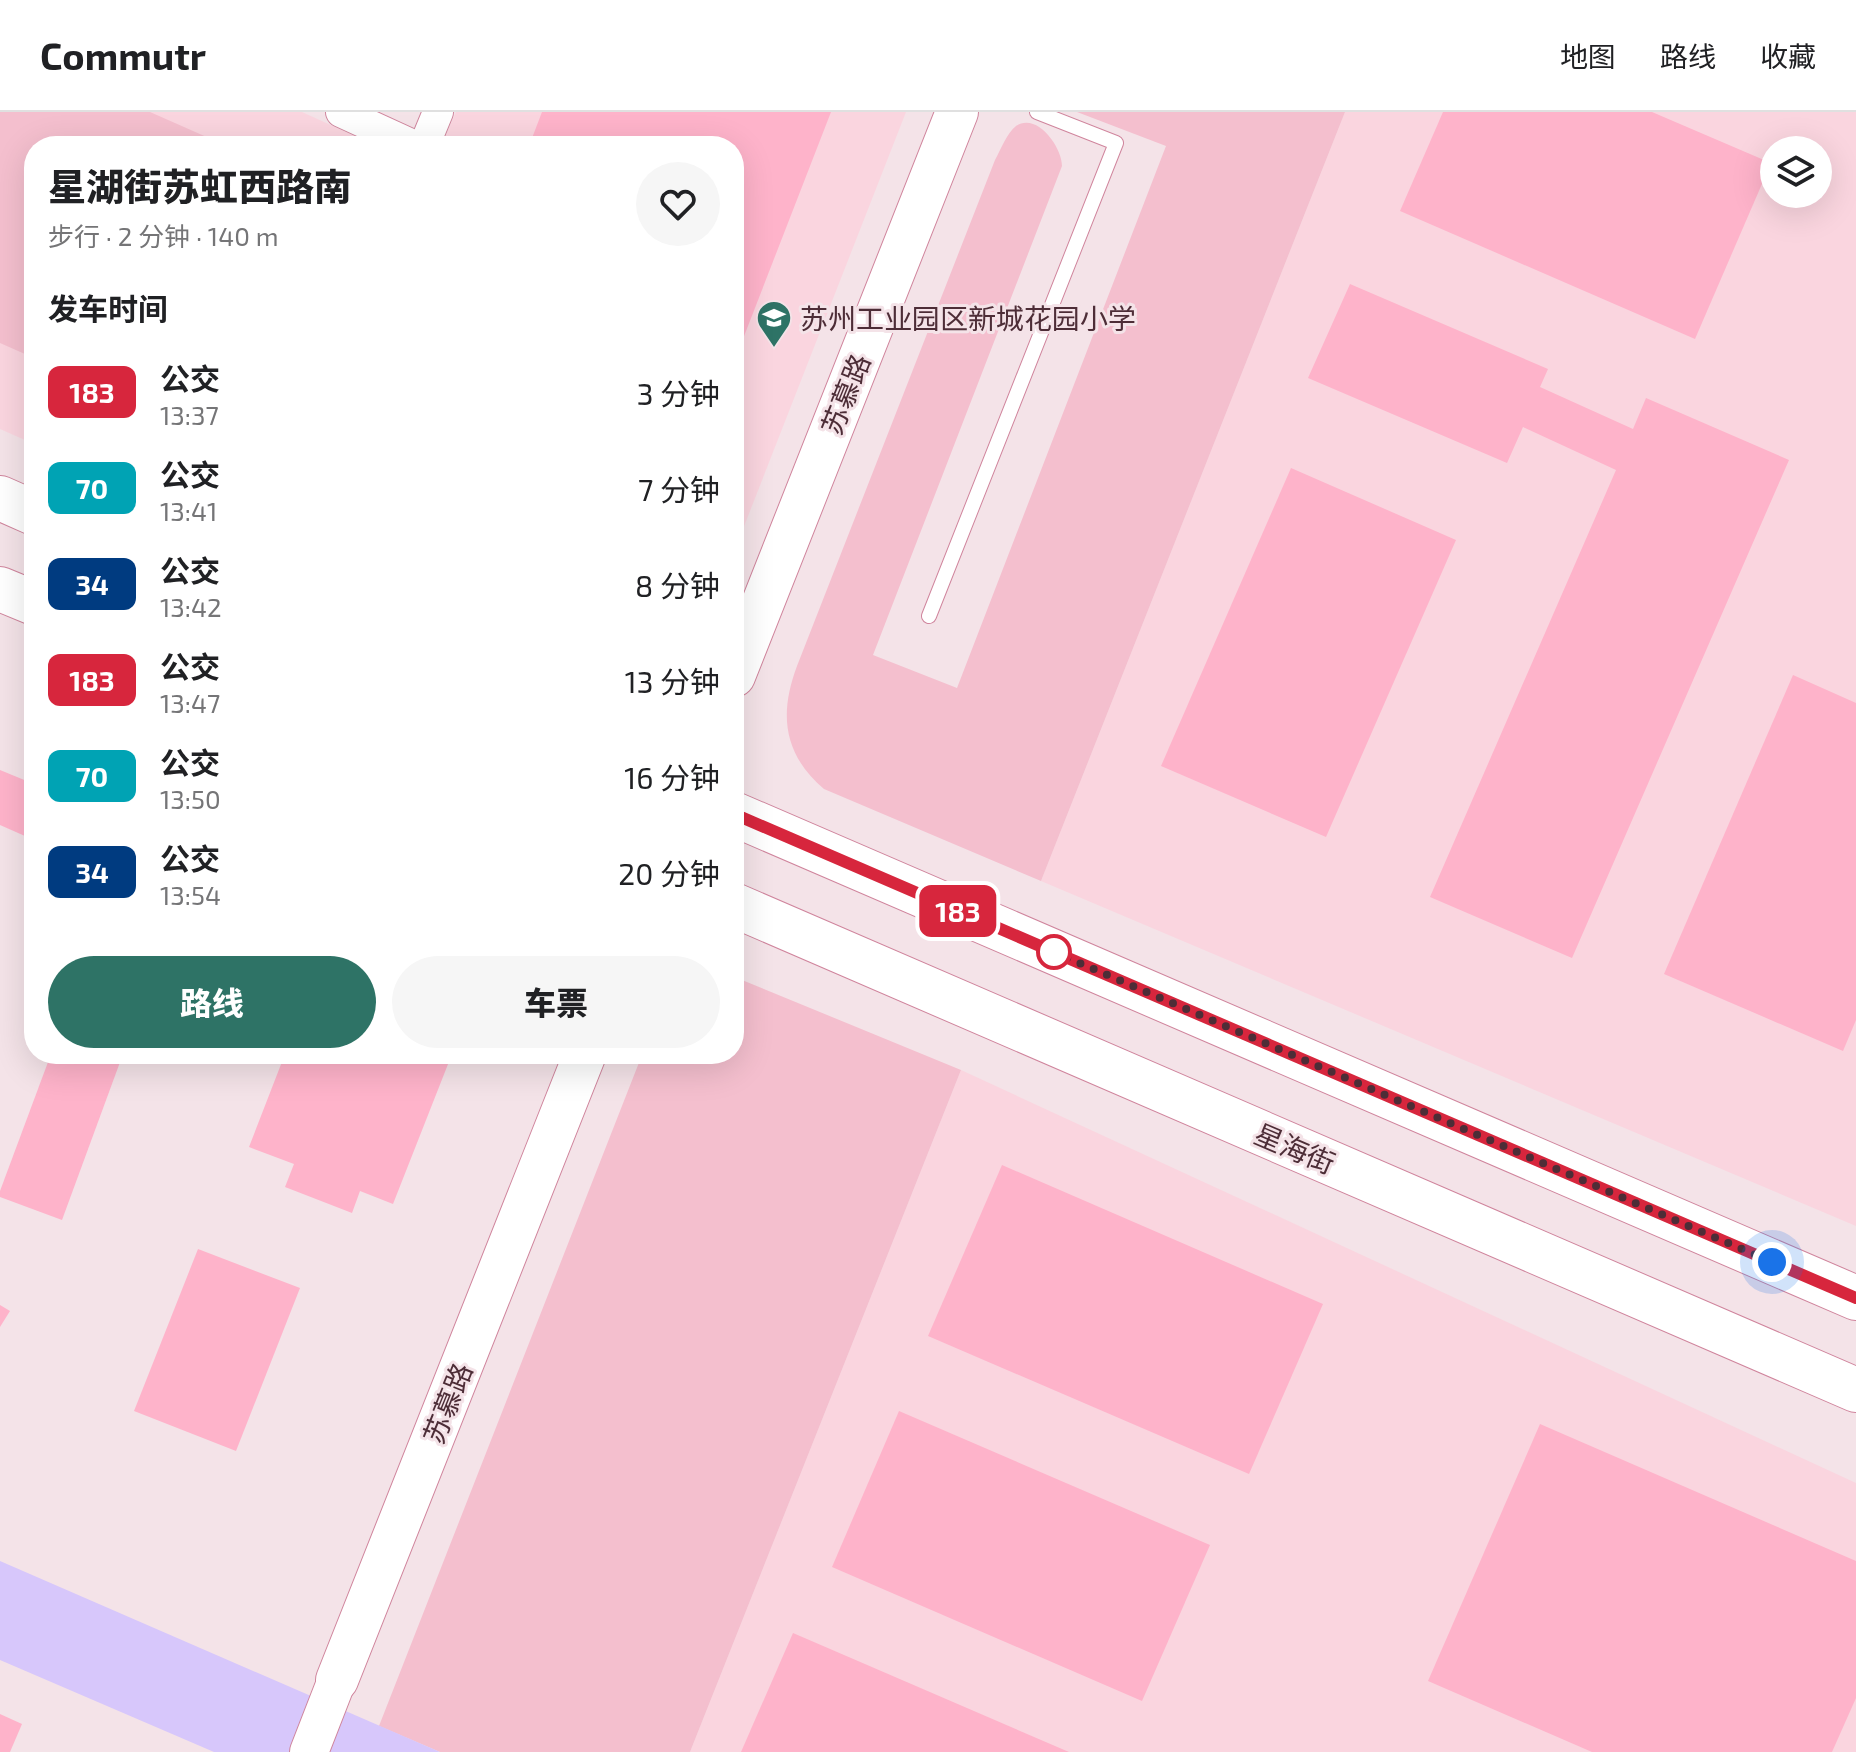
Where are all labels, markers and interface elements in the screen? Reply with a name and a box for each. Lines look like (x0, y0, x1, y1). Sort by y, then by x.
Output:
text: Commutr (40, 32, 206, 78)
text: 地图 (1560, 39, 1616, 73)
text: 路线 (1660, 39, 1716, 73)
text: 收藏 (1760, 39, 1816, 73)
map controls (1760, 136, 1832, 208)
button: layers (1760, 136, 1832, 208)
button: heart (636, 162, 720, 246)
text: 星湖街苏虹西路南 (48, 163, 352, 209)
text: 步行 · 2 分钟 · 140 m (48, 220, 278, 251)
text: 发车时间 (48, 290, 168, 326)
school or university icon: 苏州工业园区新城花园小学 (755, 299, 793, 349)
place label: 苏州工业园区新城花园小学 (800, 301, 1136, 335)
street label: 苏慕路 (814, 349, 876, 439)
text: 公交 (160, 360, 220, 396)
text: 183 (69, 375, 115, 409)
text: 3 分钟 (637, 375, 720, 411)
text: 13:37 (160, 399, 219, 430)
text: 公交 (160, 456, 220, 492)
text: 70 (76, 471, 108, 505)
text: 7 分钟 (638, 471, 720, 507)
text: 13:41 (160, 495, 217, 526)
text: 公交 (160, 552, 220, 588)
text: 34 (75, 567, 109, 601)
text: 8 分钟 (635, 567, 720, 603)
text: 13:42 (160, 591, 222, 622)
text: 公交 (160, 648, 220, 684)
text: 183 (69, 663, 115, 697)
text: 13 分钟 (625, 663, 720, 699)
text: 13:47 (160, 687, 220, 718)
text: 公交 (160, 744, 220, 780)
text: 70 (76, 759, 108, 793)
text: 16 分钟 (624, 759, 720, 795)
text: 13:50 (160, 783, 221, 814)
text: 公交 (160, 840, 220, 876)
text: 34 (75, 855, 109, 889)
text: 20 分钟 (618, 855, 720, 891)
text: 13:54 (160, 879, 221, 910)
line badge: 183 (912, 885, 1004, 937)
text: 183 (935, 894, 981, 928)
unlabelled marker (1037, 935, 1071, 969)
button: 路线 (48, 956, 376, 1048)
button: 车票 (392, 956, 720, 1048)
street label: 星海街 (1250, 1116, 1340, 1180)
your location (1752, 1242, 1792, 1282)
street label: 苏慕路 (416, 1358, 478, 1448)

